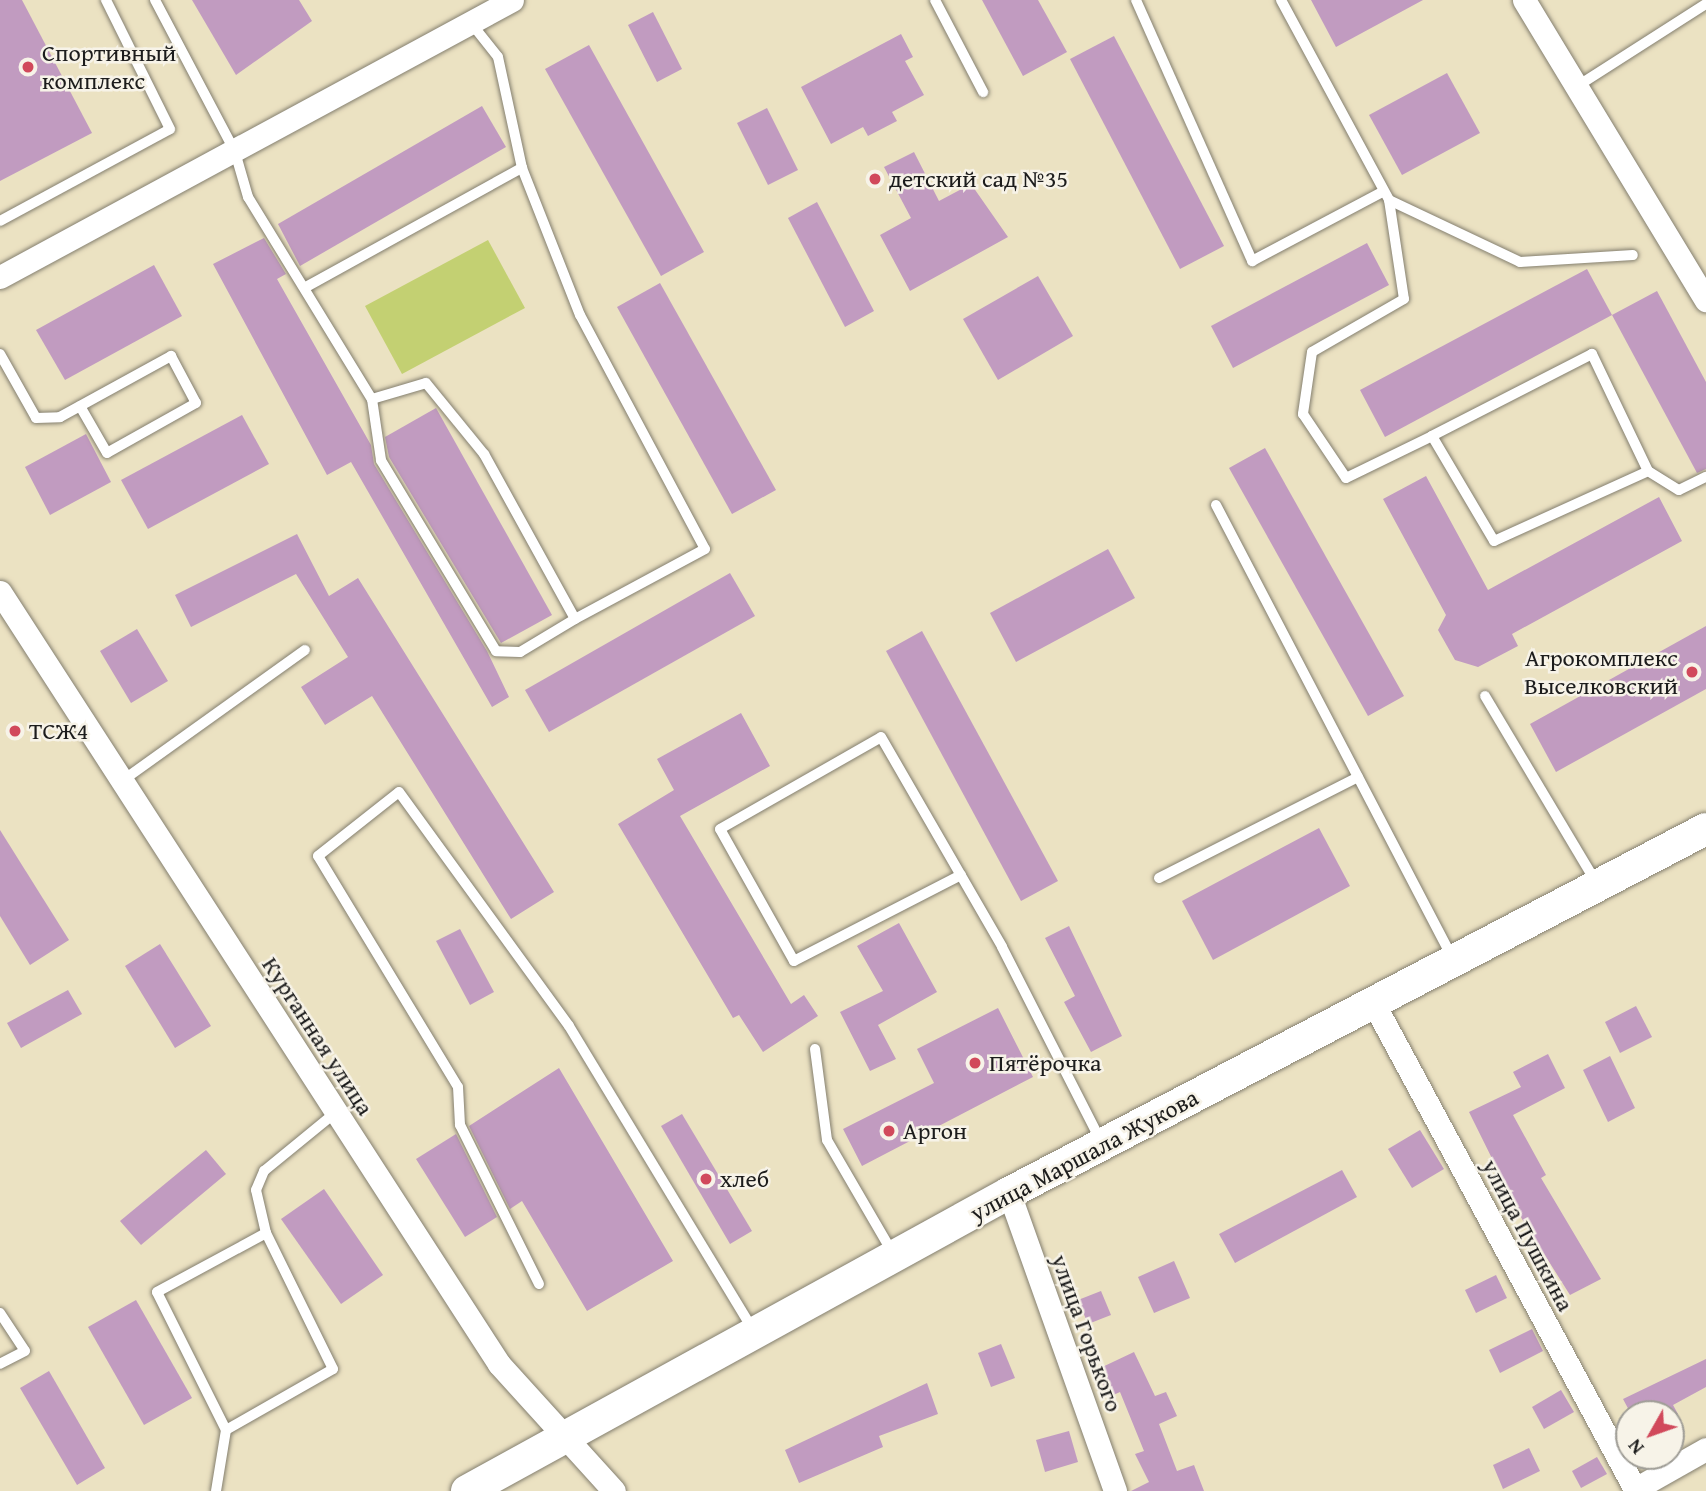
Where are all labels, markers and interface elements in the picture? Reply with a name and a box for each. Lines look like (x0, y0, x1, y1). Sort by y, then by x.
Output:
place label: Спортивный комплекс (42, 39, 176, 95)
marker: Спортивный комплекс (20, 59, 36, 75)
place label: детский сад №35 (889, 165, 1068, 193)
marker: детский сад №35 (867, 171, 883, 187)
place label: Агрокомплекс Выселковский (1524, 644, 1678, 700)
marker: Агрокомплекс Выселковский (1684, 664, 1700, 680)
place label: ТСЖ4 (29, 717, 88, 745)
marker: ТСЖ4 (7, 723, 23, 739)
street label: Курганная улица (256, 951, 380, 1121)
place label: Пятёрочка (989, 1049, 1101, 1077)
marker: Пятёрочка (967, 1055, 983, 1071)
street label: улица Маршала Жукова (965, 1083, 1203, 1227)
place label: Аргон (903, 1117, 967, 1145)
marker: Аргон (881, 1123, 897, 1139)
street label: улица Пушкина (1476, 1154, 1580, 1316)
place label: хлеб (720, 1165, 769, 1193)
marker: хлеб (698, 1171, 714, 1187)
street label: улица Горького (1045, 1250, 1129, 1416)
north arrow (1615, 1400, 1685, 1470)
text: N (1621, 1433, 1650, 1461)

